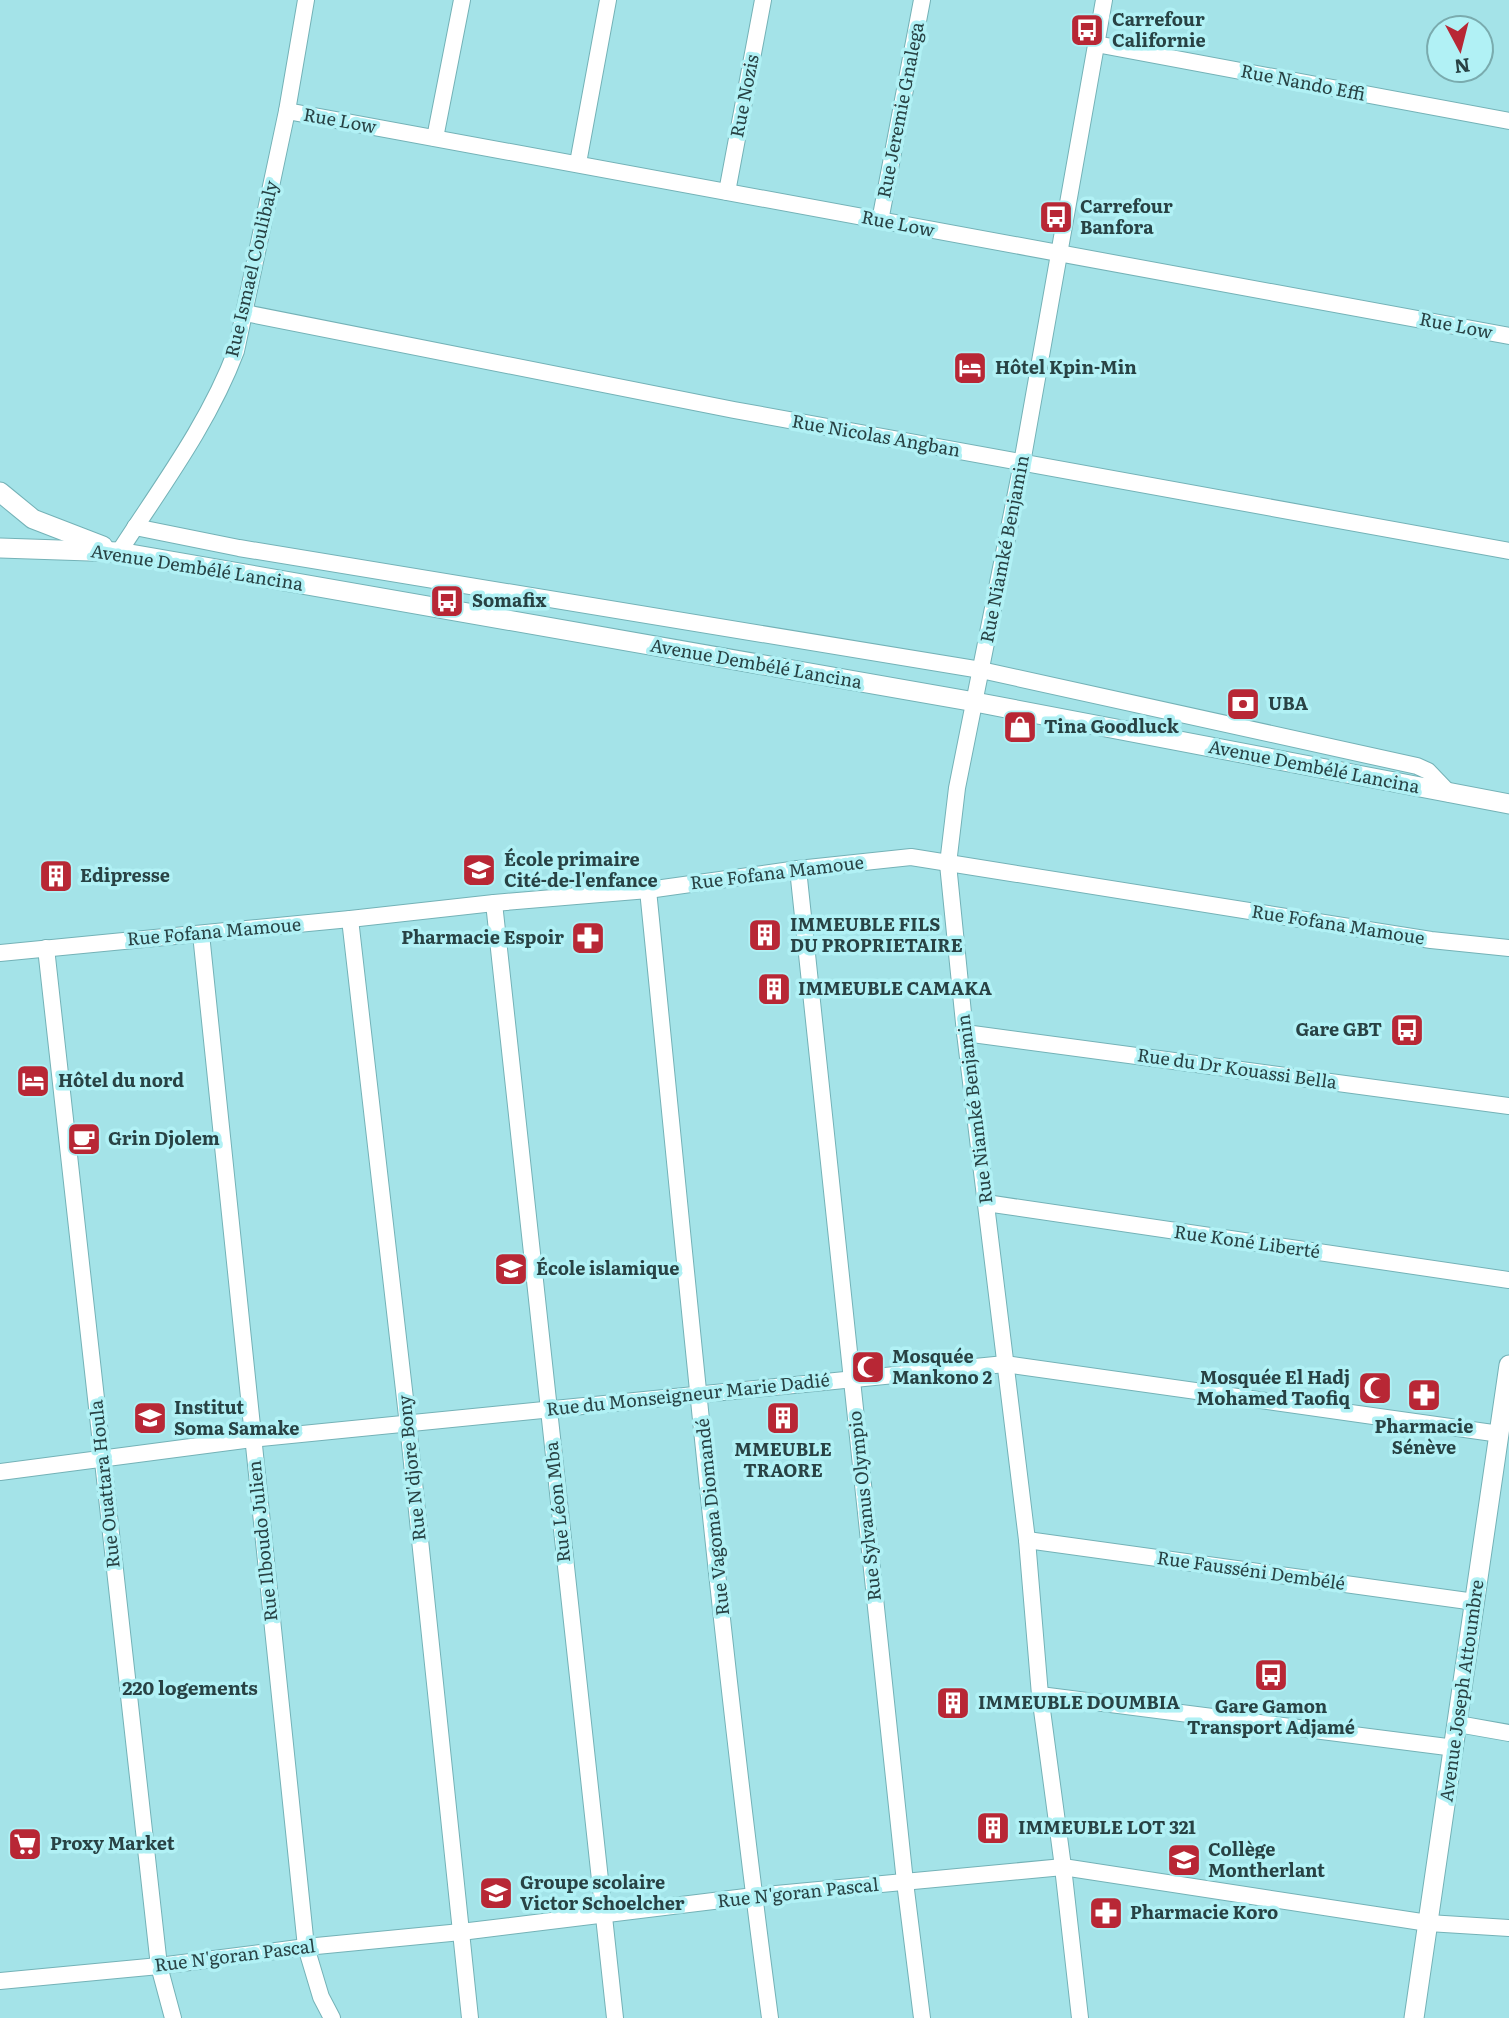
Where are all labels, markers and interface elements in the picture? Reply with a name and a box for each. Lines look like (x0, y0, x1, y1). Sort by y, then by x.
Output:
place label: Carrefour Californie (1112, 5, 1206, 53)
bus stop icon: Carrefour Californie (1068, 11, 1106, 49)
north arrow (1425, 14, 1495, 84)
street label: Rue Jeremie Gnalega (869, 19, 930, 200)
street label: Rue Nozis (722, 52, 765, 140)
text: N (1453, 52, 1472, 82)
street label: Rue Nando Effi (1239, 56, 1368, 107)
street label: Rue Low (302, 100, 380, 139)
street label: Rue Ismael Coulibaly (217, 177, 284, 360)
place label: Carrefour Banfora (1080, 192, 1173, 240)
bus stop icon: Carrefour Banfora (1037, 198, 1075, 236)
street label: Rue Low (859, 202, 938, 243)
street label: Rue Low (1417, 304, 1496, 345)
hotel icon: Hôtel Kpin-Min (951, 349, 989, 387)
place label: Hôtel Kpin-Min (995, 353, 1137, 380)
street label: Rue Nicolas Angban (790, 406, 963, 463)
street label: Rue Niamké Benjamin (972, 452, 1035, 645)
street label: Avenue Dembélé Lancina (89, 536, 306, 597)
bus stop icon: Somafix (428, 582, 466, 620)
place label: Somafix (472, 586, 546, 613)
street label: Avenue Dembélé Lancina (648, 631, 865, 695)
bank icon: UBA (1224, 685, 1262, 723)
place label: UBA (1268, 689, 1308, 716)
shop icon: Tina Goodluck (1001, 708, 1039, 746)
place label: Tina Goodluck (1044, 712, 1180, 739)
street label: Avenue Dembélé Lancina (1206, 732, 1423, 799)
place label: École primaire Cité-de-l'enfance (504, 845, 658, 893)
street label: Rue Fofana Mamoue (688, 847, 865, 896)
school or university icon: École primaire Cité-de-l'enfance (460, 851, 498, 889)
building icon: Edipresse (37, 857, 75, 895)
place label: Edipresse (80, 861, 170, 888)
street label: Rue Fofana Mamoue (1250, 897, 1427, 951)
street label: Rue Fofana Mamoue (126, 909, 302, 952)
place label: IMMEUBLE FILS DU PROPRIETAIRE (790, 910, 963, 958)
building icon: IMMEUBLE FILS DU PROPRIETAIRE (746, 916, 784, 954)
pharmacy icon: Pharmacie Espoir (569, 919, 607, 957)
place label: Pharmacie Espoir (401, 923, 564, 950)
building icon: IMMEUBLE CAMAKA (755, 970, 793, 1008)
place label: IMMEUBLE CAMAKA (798, 974, 992, 1001)
bus stop icon: Gare GBT (1388, 1011, 1426, 1049)
street label: Rue Niamké Benjamin (948, 1013, 999, 1205)
place label: Gare GBT (1295, 1015, 1383, 1042)
street label: Rue du Dr Kouassi Bella (1136, 1040, 1339, 1095)
hotel icon: Hôtel du nord (14, 1062, 52, 1100)
place label: Hôtel du nord (58, 1066, 184, 1093)
cafe icon: Grin Djolem (65, 1120, 103, 1158)
place label: Grin Djolem (108, 1124, 220, 1151)
street label: Rue Koné Liberté (1172, 1217, 1322, 1264)
school or university icon: École islamique (492, 1250, 530, 1288)
place label: École islamique (536, 1254, 679, 1281)
place label: Mosquée Mankono 2 (892, 1342, 992, 1390)
mosque icon: Mosquée Mankono 2 (849, 1348, 887, 1386)
place label: Mosquée El Hadj Mohamed Taofiq (1197, 1363, 1350, 1411)
street label: Rue du Monseigneur Marie Dadié (545, 1365, 831, 1422)
mosque icon: Mosquée El Hadj Mohamed Taofiq (1356, 1369, 1394, 1407)
pharmacy icon: Pharmacie Sénève (1405, 1376, 1443, 1414)
place label: Institut Soma Samake (174, 1393, 300, 1441)
street label: Rue N'djore Bony (389, 1393, 432, 1542)
street label: Rue Ouattara Houla (81, 1398, 126, 1570)
school or university icon: Institut Soma Samake (131, 1399, 169, 1437)
building icon: MMEUBLE TRAORE (764, 1399, 802, 1437)
street label: Rue Sylvanus Olympio (840, 1410, 887, 1603)
place label: Pharmacie Sénève (1375, 1412, 1473, 1460)
street label: Rue Vagoma Diomandé (688, 1417, 735, 1617)
place label: MMEUBLE TRAORE (734, 1435, 832, 1483)
street label: Rue Léon Mba (537, 1440, 576, 1564)
street label: Rue Ilboudo Julien (240, 1459, 283, 1623)
street label: Rue Fausséni Dembélé (1155, 1543, 1347, 1596)
street label: Avenue Joseph Attoumbre (1432, 1578, 1489, 1804)
bus stop icon: Gare Gamon Transport Adjamé (1252, 1656, 1290, 1694)
district label: 220 logements (122, 1673, 258, 1701)
building icon: IMMEUBLE DOUMBIA (934, 1684, 972, 1722)
place label: IMMEUBLE DOUMBIA (978, 1688, 1180, 1715)
place label: Gare Gamon Transport Adjamé (1187, 1692, 1355, 1740)
building icon: IMMEUBLE LOT 321 (974, 1809, 1012, 1847)
place label: IMMEUBLE LOT 321 (1018, 1813, 1196, 1840)
supermarket icon: Proxy Market (6, 1825, 44, 1863)
place label: Proxy Market (50, 1829, 175, 1856)
place label: Collège Montherlant (1208, 1835, 1325, 1883)
school or university icon: Collège Montherlant (1165, 1841, 1203, 1879)
place label: Groupe scolaire Victor Schoelcher (520, 1868, 685, 1916)
street label: Rue N'goran Pascal (716, 1870, 880, 1913)
school or university icon: Groupe scolaire Victor Schoelcher (477, 1874, 515, 1912)
pharmacy icon: Pharmacie Koro (1087, 1894, 1125, 1932)
place label: Pharmacie Koro (1130, 1898, 1278, 1925)
street label: Rue N'goran Pascal (153, 1931, 317, 1978)

